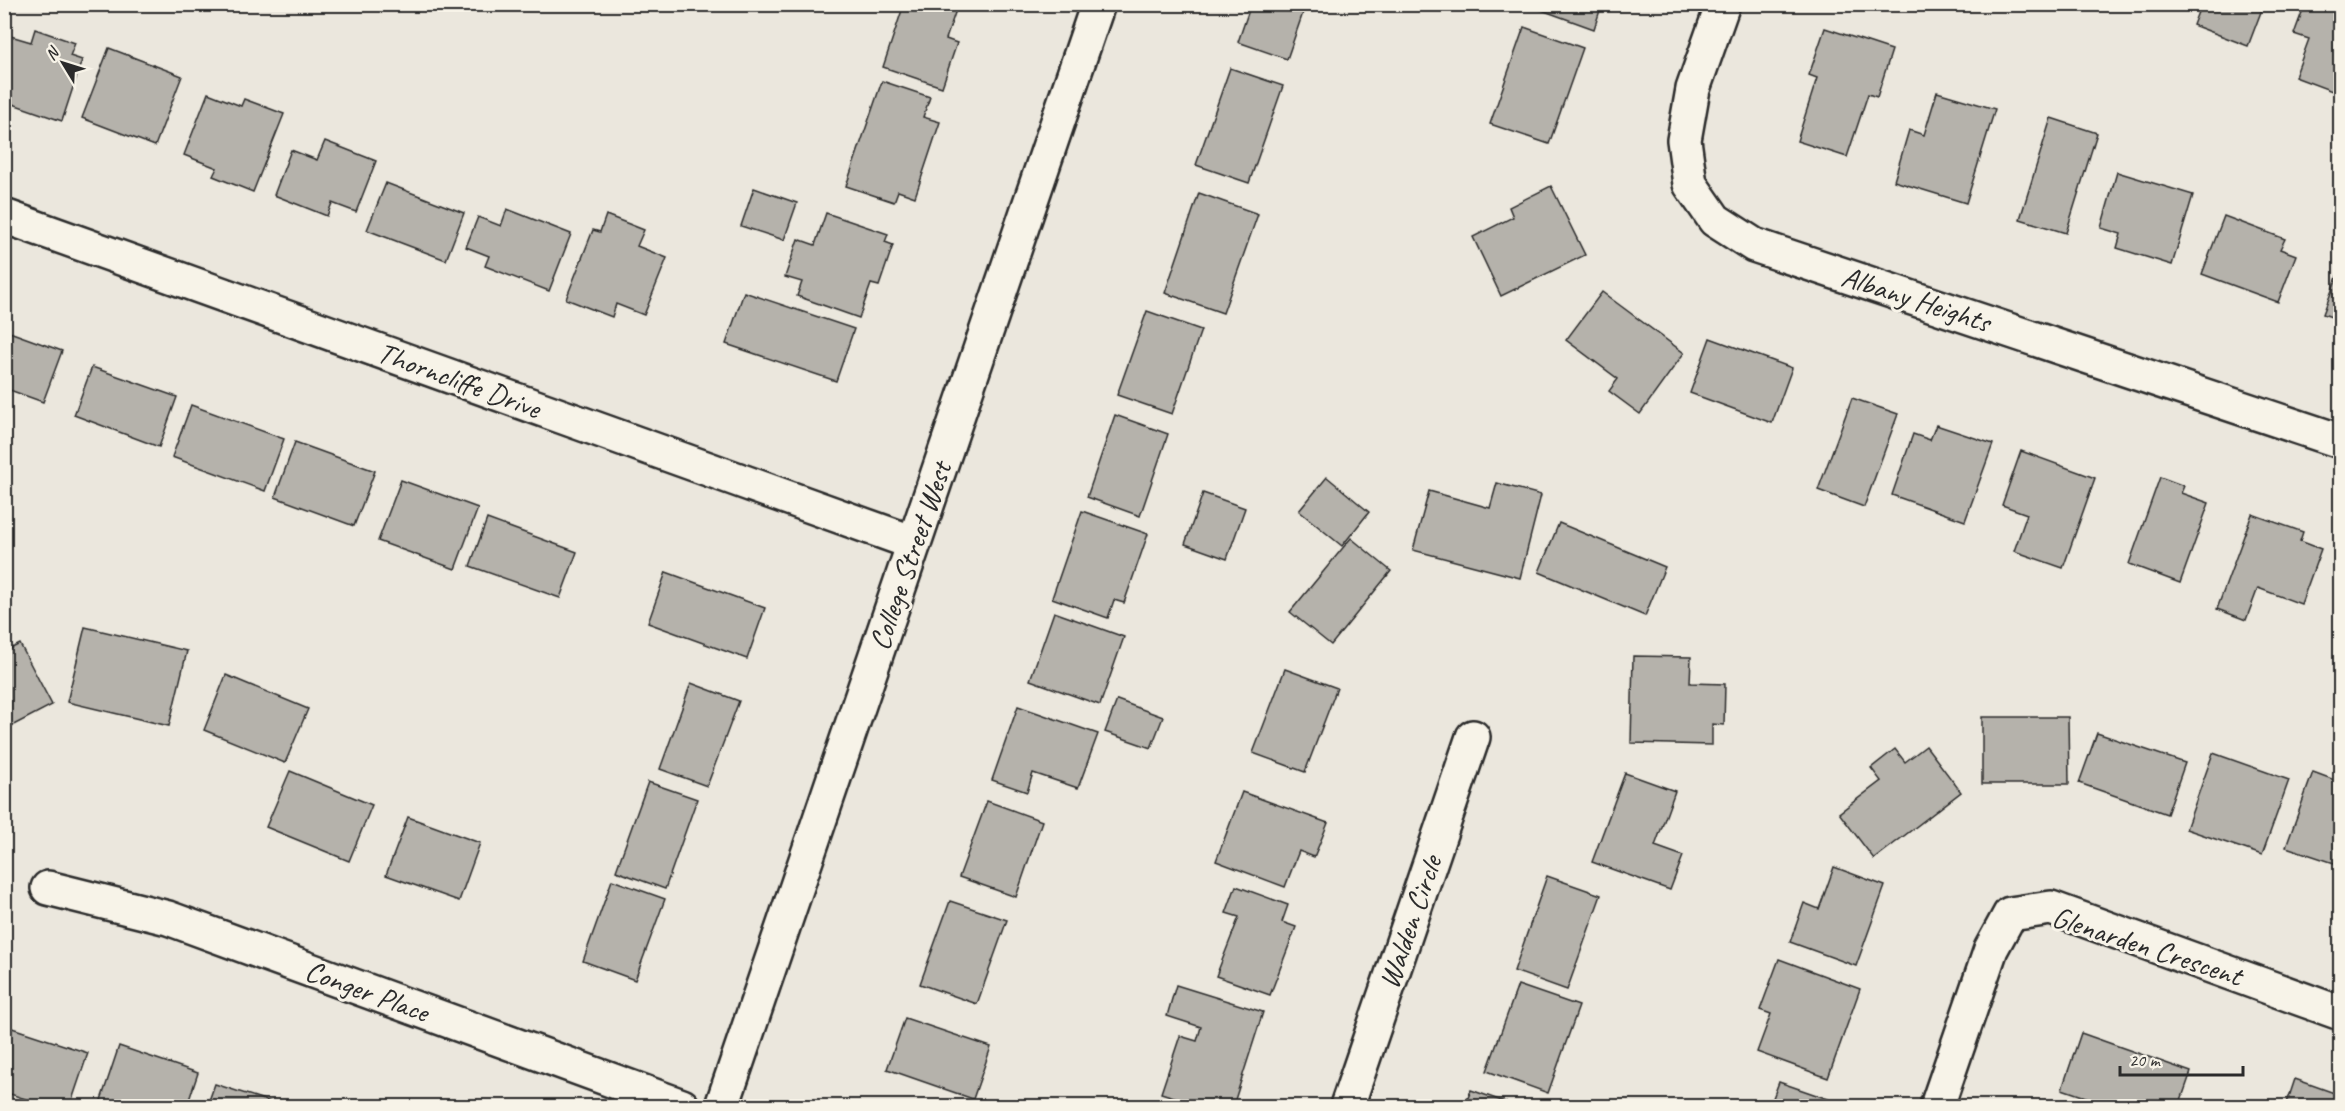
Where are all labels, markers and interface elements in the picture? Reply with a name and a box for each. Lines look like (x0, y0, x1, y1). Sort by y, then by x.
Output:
north arrow (33, 33, 93, 93)
text: N (41, 42, 65, 64)
street label: Albany Heights (1837, 257, 1998, 342)
street label: Thorncliffe Drive (373, 333, 548, 428)
street label: College Street West (860, 454, 961, 655)
street label: Walden Circle (1370, 848, 1451, 993)
street label: Glenarden Crescent (2047, 897, 2249, 995)
street label: Conger Place (300, 951, 436, 1032)
scale bar (2120, 1039, 2243, 1077)
text: 20 m (2129, 1049, 2162, 1071)

